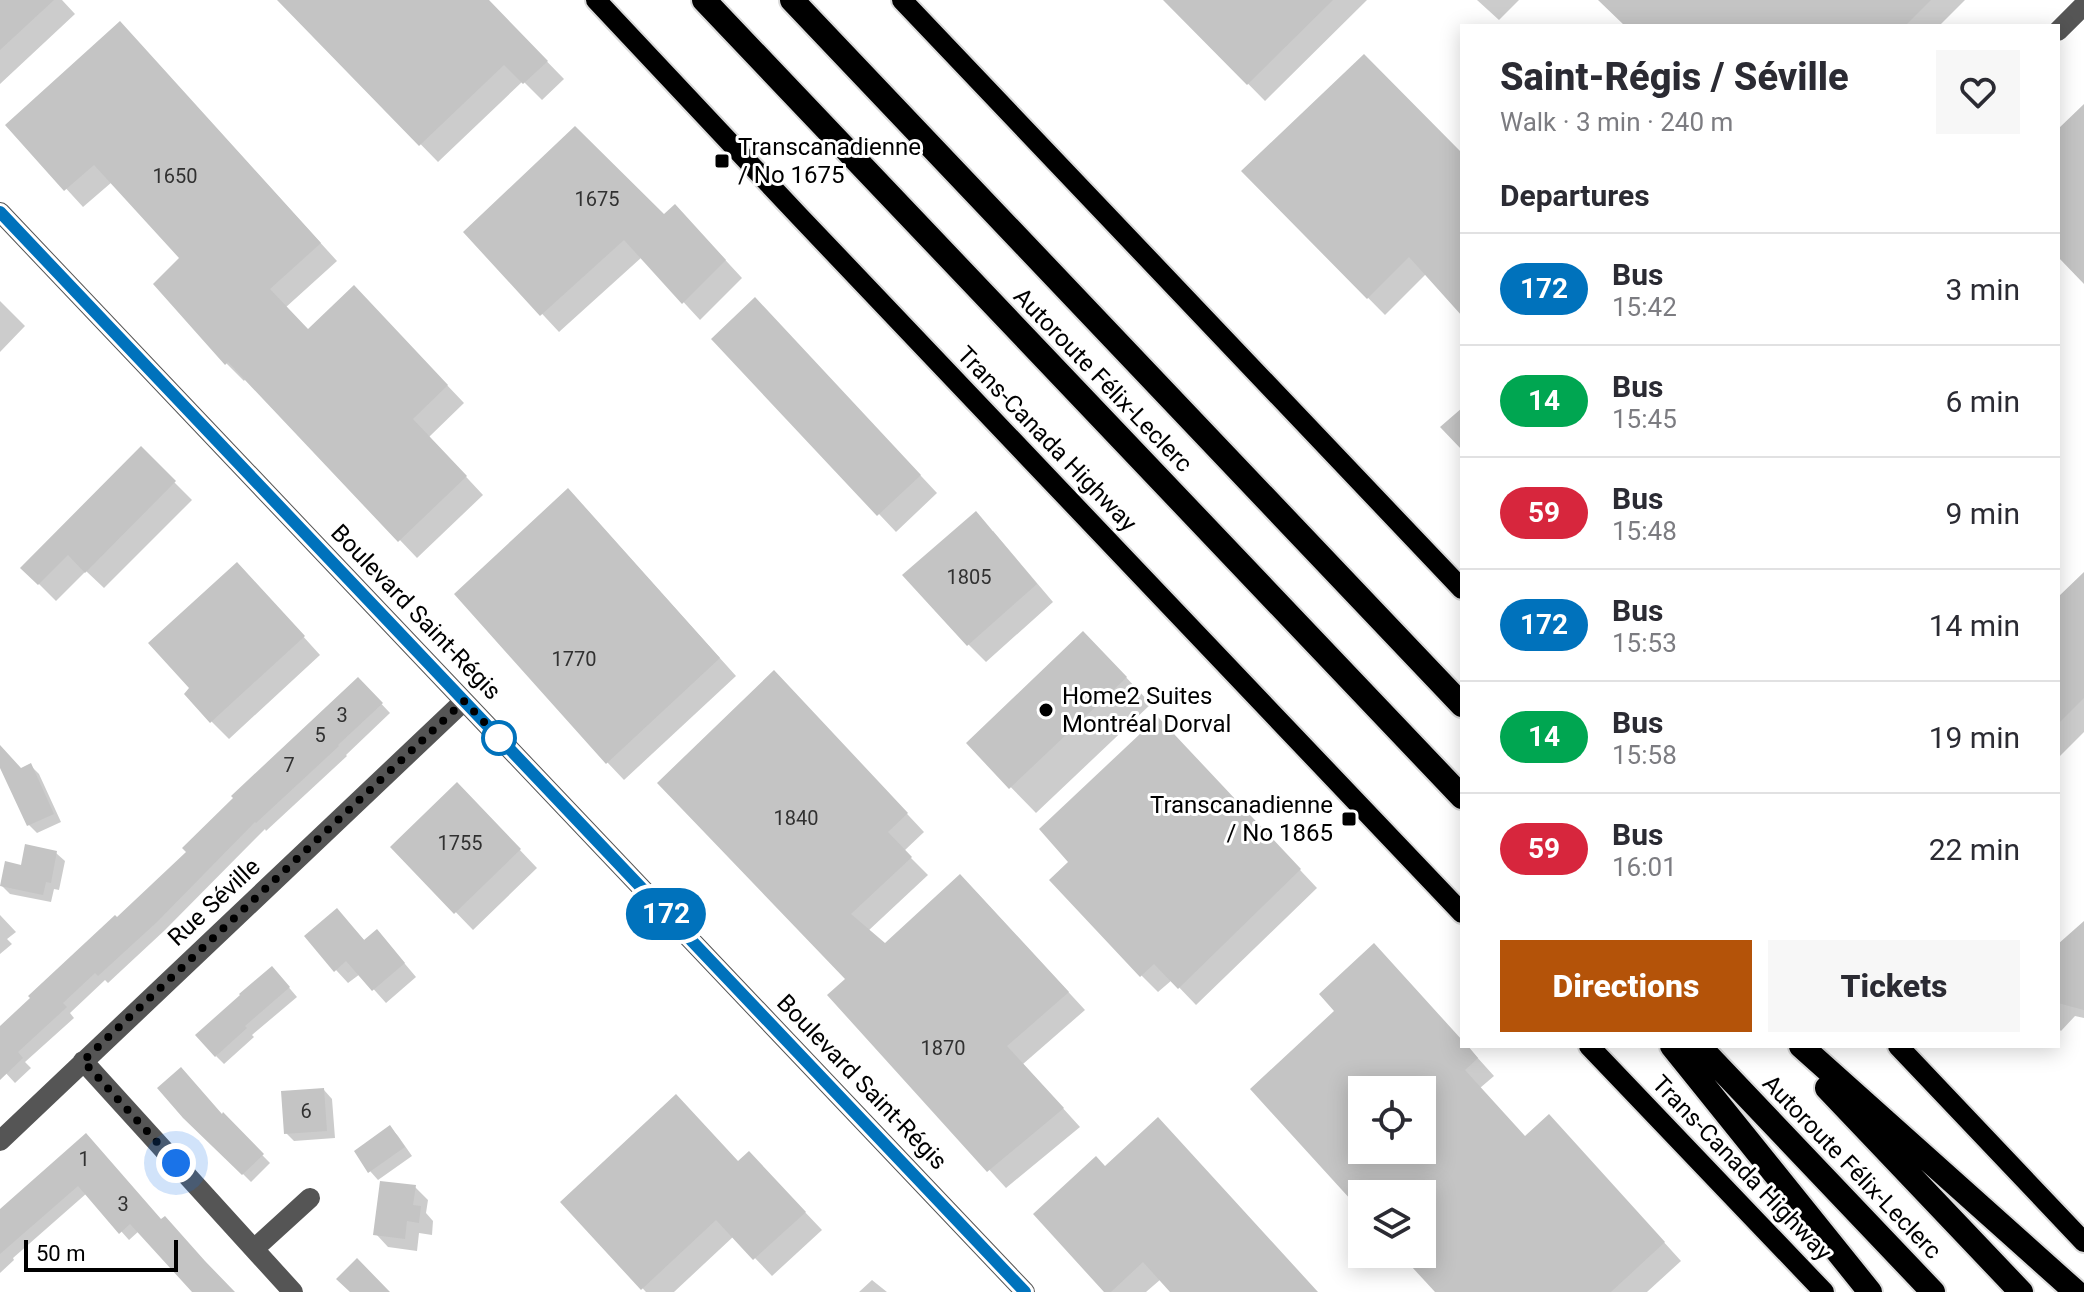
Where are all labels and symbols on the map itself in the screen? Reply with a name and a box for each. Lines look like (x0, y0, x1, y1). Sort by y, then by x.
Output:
place label: Transcanadienne / No 1675 (738, 133, 921, 189)
marker: Transcanadienne / No 1675 (713, 152, 731, 170)
house number: 1650 (153, 164, 197, 188)
house number: 1675 (575, 187, 619, 211)
street label: Autoroute Félix-Leclerc (1008, 282, 1198, 478)
street label: Trans-Canada Highway (952, 341, 1143, 538)
street label: Boulevard Saint-Régis (325, 519, 507, 705)
house number: 1805 (947, 565, 991, 589)
house number: 1770 (552, 647, 596, 671)
place label: Home2 Suites Montréal Dorval (1062, 682, 1231, 738)
marker: Home2 Suites Montréal Dorval (1037, 701, 1055, 719)
house number: 3 (336, 703, 348, 727)
unlabelled marker (482, 721, 516, 755)
house number: 5 (314, 723, 326, 747)
house number: 7 (283, 753, 295, 777)
place label: Transcanadienne / No 1865 (1150, 791, 1333, 847)
house number: 1840 (774, 806, 818, 830)
marker: Transcanadienne / No 1865 (1340, 810, 1358, 828)
house number: 1755 (438, 831, 482, 855)
street label: Rue Séville (162, 852, 266, 952)
line badge: 172 (620, 888, 712, 940)
street label: Boulevard Saint-Régis (771, 989, 953, 1175)
house number: 1870 (921, 1036, 965, 1060)
street label: Autoroute Félix-Leclerc (1757, 1069, 1947, 1265)
street label: Trans-Canada Highway (1647, 1070, 1838, 1267)
house number: 6 (300, 1099, 312, 1123)
your location (156, 1143, 196, 1183)
house number: 1 (78, 1147, 90, 1171)
house number: 3 (117, 1192, 129, 1216)
scale bar (24, 1236, 178, 1272)

